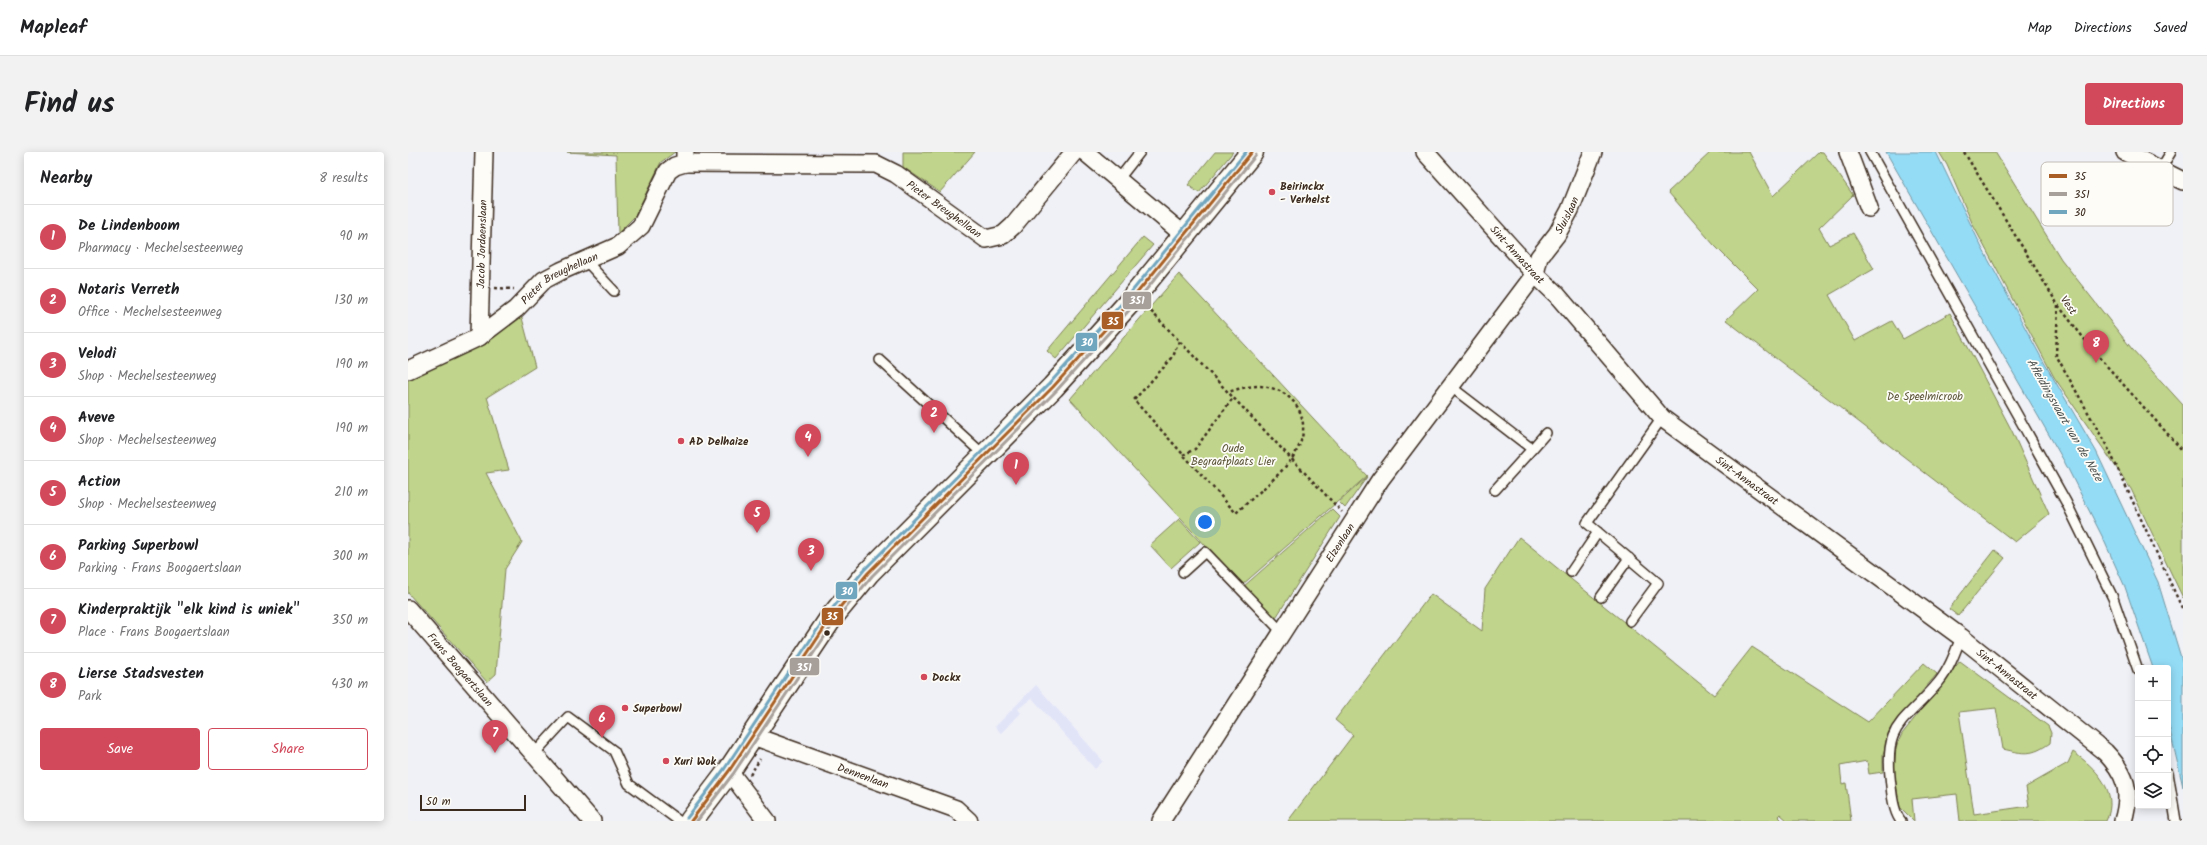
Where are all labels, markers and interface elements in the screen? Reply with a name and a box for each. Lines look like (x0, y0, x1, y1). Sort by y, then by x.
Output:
text: Mapleaf (20, 13, 87, 43)
text: Map (2027, 17, 2052, 39)
text: Directions (2074, 17, 2132, 39)
text: Saved (2154, 17, 2187, 39)
text: Find us (24, 82, 115, 127)
button: Directions (2085, 83, 2183, 125)
legend (2041, 162, 2173, 226)
text: Nearby (40, 165, 92, 192)
text: 8 results (319, 168, 368, 189)
text: 35 (2074, 168, 2087, 186)
street label: Pieter Breughellaan (902, 176, 985, 243)
place label: Beirinckx - Verhelst (1280, 178, 1331, 209)
text: 351 (2074, 186, 2090, 204)
marker: Beirinckx - Verhelst (1267, 187, 1277, 197)
street label: Sluislaan (1551, 194, 1585, 238)
street label: Jacob Jordaenslaan (472, 199, 493, 289)
text: 30 (2074, 204, 2086, 222)
text: De Lindenboom (78, 214, 180, 238)
street label: Sint-Annastraat (1485, 221, 1549, 289)
text: 1 (51, 226, 55, 247)
text: 90 m (340, 226, 368, 247)
text: Pharmacy · Mechelsesteenweg (78, 238, 244, 259)
street label: Pieter Breughellaan (517, 248, 601, 309)
text: Notaris Verreth (78, 278, 180, 302)
text: 2 (49, 290, 57, 311)
text: 130 m (334, 290, 368, 311)
line badge: 351 (1122, 291, 1152, 310)
text: 351 (1129, 292, 1145, 310)
street label: Vest (2055, 292, 2082, 319)
text: Office · Mechelsesteenweg (78, 302, 222, 323)
line badge: 35 (1101, 311, 1124, 330)
text: 35 (1106, 313, 1120, 331)
pin: 8 (2083, 330, 2109, 363)
line badge: 30 (1075, 332, 1098, 352)
text: 30 (1080, 334, 1093, 352)
text: Velodi (78, 342, 116, 366)
text: 3 (49, 354, 57, 375)
text: 190 m (336, 354, 368, 375)
water label: Afleidingsvaart van de Nete (2021, 355, 2108, 487)
text: Shop · Mechelsesteenweg (78, 366, 217, 387)
park label: De Speelmicroob (1887, 388, 1963, 406)
pin: 2 (921, 400, 947, 433)
text: Aveve (78, 406, 115, 430)
text: 4 (49, 418, 57, 439)
text: 190 m (336, 418, 368, 439)
pin: 4 (795, 424, 821, 457)
text: Shop · Mechelsesteenweg (78, 430, 217, 451)
place label: AD Delhaize (689, 433, 749, 451)
marker: AD Delhaize (676, 436, 686, 446)
park label: Oude Begraafplaats Lier (1191, 440, 1276, 471)
pin: 1 (1003, 452, 1029, 485)
street label: Sint-Annastraat (1711, 452, 1783, 511)
text: Action (78, 470, 121, 494)
text: 5 (50, 482, 56, 503)
text: 210 m (334, 482, 368, 503)
text: Shop · Mechelsesteenweg (78, 494, 217, 515)
pin: 5 (744, 500, 770, 533)
your location (1195, 512, 1215, 532)
street label: Elzenlaan (1321, 520, 1360, 566)
text: Parking Superbowl (78, 534, 198, 558)
pin: 3 (798, 538, 824, 571)
text: 6 (49, 546, 57, 567)
text: 300 m (332, 546, 368, 567)
text: Parking · Frans Boogaertslaan (78, 558, 242, 579)
line badge: 30 (835, 581, 858, 600)
text: 30 (840, 583, 853, 601)
text: Kinderpraktijk "elk kind is uniek" (78, 598, 300, 622)
line badge: 35 (821, 607, 844, 626)
text: 35 (825, 608, 839, 626)
text: 7 (50, 610, 56, 631)
text: 350 m (332, 610, 368, 631)
text: Place · Frans Boogaertslaan (78, 622, 230, 643)
unlabelled marker (822, 628, 832, 638)
street label: Frans Boogaertslaan (422, 629, 497, 711)
street label: Sint-Annastraat (1972, 644, 2042, 705)
line badge: 351 (789, 657, 820, 676)
text: 351 (796, 659, 812, 677)
text: Lierse Stadsvesten (78, 662, 204, 686)
map controls (2135, 665, 2171, 809)
button: + (2135, 665, 2171, 701)
place label: Dockx (932, 669, 961, 687)
marker: Dockx (919, 672, 929, 682)
text: 8 (49, 674, 57, 695)
text: 430 m (331, 674, 368, 695)
text: Park (78, 686, 102, 707)
place label: Superbowl (633, 700, 682, 718)
button: − (2135, 701, 2171, 737)
marker: Superbowl (620, 703, 630, 713)
pin: 6 (589, 705, 615, 738)
pin: 7 (482, 720, 508, 753)
button: Save (40, 728, 200, 770)
button: Share (208, 728, 368, 770)
button: locate (2135, 737, 2171, 773)
place label: Xuri Wok (673, 753, 717, 771)
marker: Xuri Wok (661, 756, 671, 766)
street label: Dennenlaan (835, 759, 891, 794)
button: layers (2135, 773, 2171, 809)
scale bar (420, 793, 526, 812)
text: 50 m (426, 793, 451, 811)

